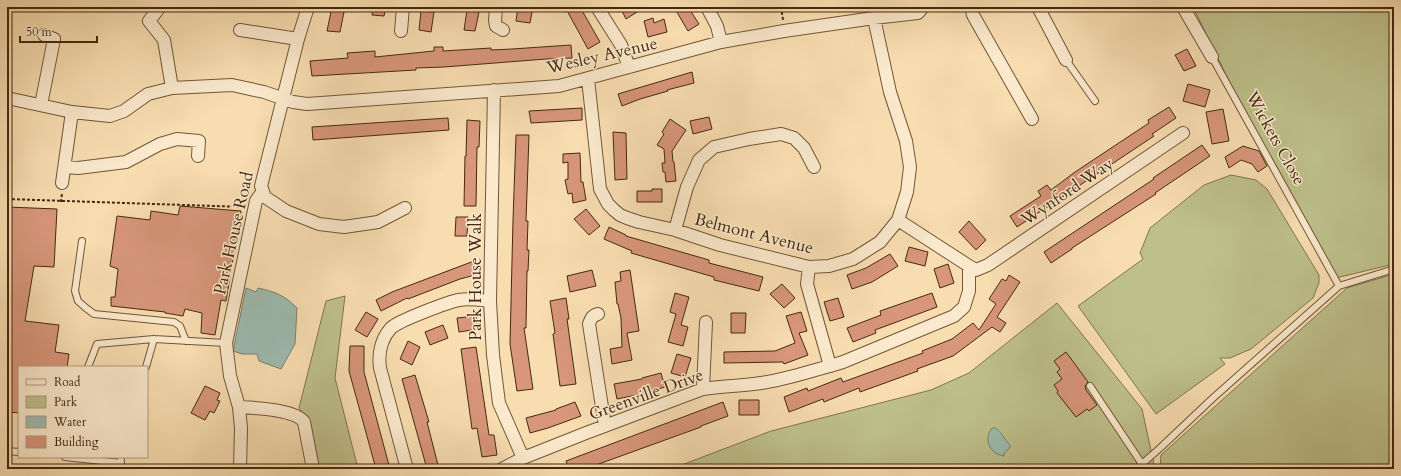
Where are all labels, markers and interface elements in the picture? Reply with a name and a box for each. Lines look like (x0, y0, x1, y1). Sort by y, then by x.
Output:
scale bar (20, 18, 97, 44)
text: 50 m (26, 24, 53, 40)
street label: Wesley Avenue (544, 32, 660, 80)
street label: Wickets Close (1240, 86, 1311, 189)
street label: Wynford Way (1016, 152, 1118, 231)
street label: Park House Road (208, 169, 259, 297)
street label: Belmont Avenue (692, 208, 816, 259)
street label: Park House Walk (464, 212, 487, 341)
street label: Greenville Drive (586, 363, 707, 426)
legend (18, 366, 148, 458)
text: Road (54, 374, 81, 390)
text: Park (54, 394, 78, 410)
text: Water (53, 414, 87, 430)
text: Building (54, 434, 99, 450)

